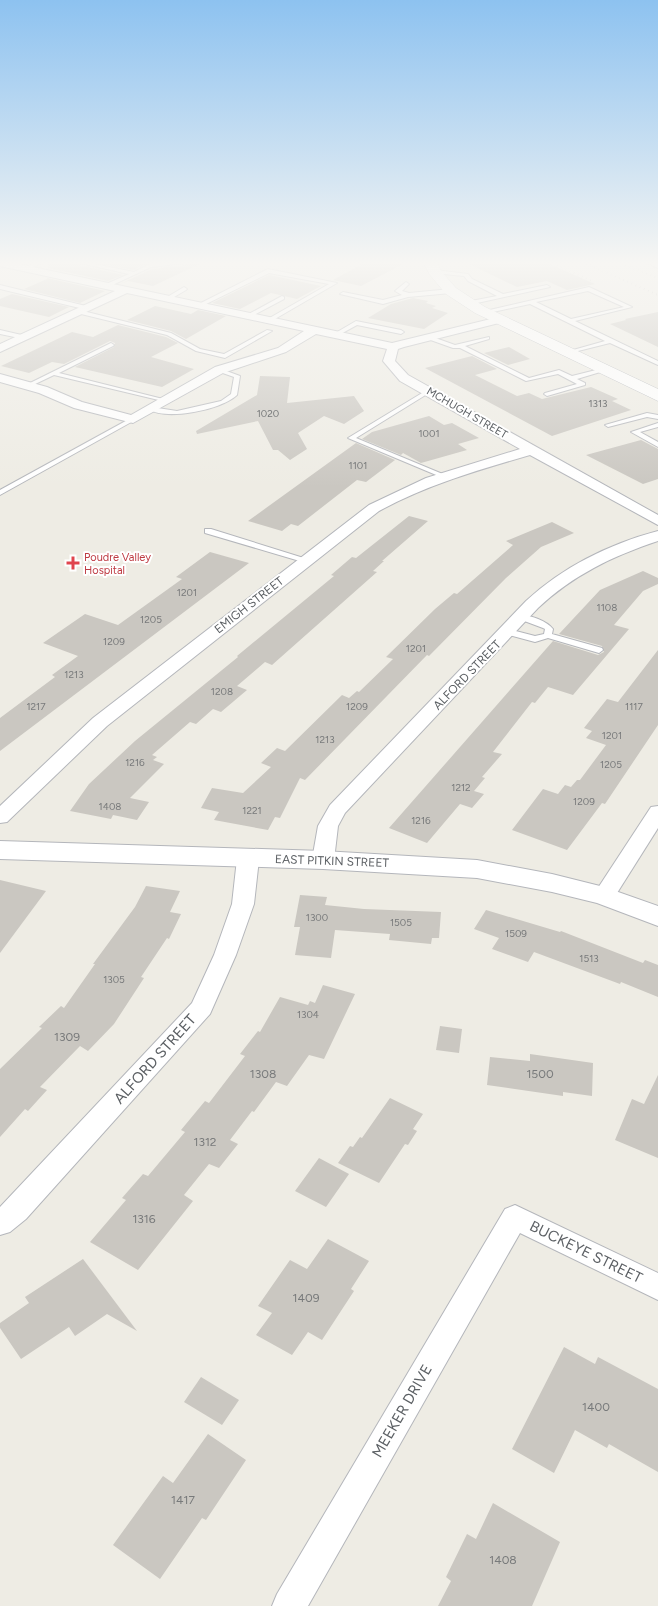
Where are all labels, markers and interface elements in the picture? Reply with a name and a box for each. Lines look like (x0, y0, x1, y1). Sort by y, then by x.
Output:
street label: MCHUGH STREET (424, 385, 510, 441)
house number: 1313 (588, 397, 608, 410)
house number: 1020 (257, 407, 279, 420)
house number: 1001 (418, 427, 440, 440)
house number: 1101 (349, 459, 367, 472)
place label: Poudre Valley Hospital (84, 551, 151, 577)
marker: Poudre Valley Hospital (66, 556, 80, 570)
street label: EMIGH STREET (212, 573, 287, 636)
house number: 1201 (177, 586, 197, 599)
house number: 1108 (597, 601, 617, 614)
house number: 1205 (140, 613, 162, 626)
house number: 1209 (103, 635, 125, 648)
street label: ALFORD STREET (430, 637, 504, 713)
house number: 1201 (406, 642, 426, 655)
house number: 1213 (64, 668, 84, 681)
house number: 1208 (211, 685, 233, 698)
house number: 1217 (26, 700, 46, 713)
house number: 1209 (346, 700, 368, 713)
house number: 1117 (625, 700, 644, 713)
house number: 1201 (602, 729, 622, 742)
house number: 1213 (315, 733, 335, 746)
house number: 1216 (125, 756, 145, 769)
house number: 1205 (600, 758, 622, 771)
house number: 1212 (451, 781, 471, 794)
house number: 1209 (573, 795, 595, 808)
house number: 1408 (99, 800, 121, 813)
house number: 1221 (242, 804, 262, 817)
house number: 1216 (411, 814, 431, 827)
street label: EAST PITKIN STREET (275, 852, 390, 870)
house number: 1300 (306, 911, 328, 924)
house number: 1505 (390, 916, 412, 929)
house number: 1509 (505, 927, 527, 940)
house number: 1513 (579, 952, 599, 965)
house number: 1305 (103, 973, 125, 986)
house number: 1304 (297, 1008, 319, 1021)
street label: ALFORD STREET (110, 1010, 200, 1107)
house number: 1309 (54, 1030, 80, 1044)
house number: 1308 (250, 1067, 276, 1081)
house number: 1500 (526, 1067, 554, 1081)
house number: 1312 (193, 1135, 217, 1149)
house number: 1316 (132, 1212, 156, 1226)
street label: BUCKEYE STREET (527, 1217, 646, 1287)
house number: 1409 (293, 1291, 320, 1305)
street label: MEEKER DRIVE (368, 1361, 436, 1461)
house number: 1400 (582, 1400, 610, 1414)
house number: 1417 (171, 1493, 195, 1507)
house number: 1408 (489, 1553, 517, 1567)

